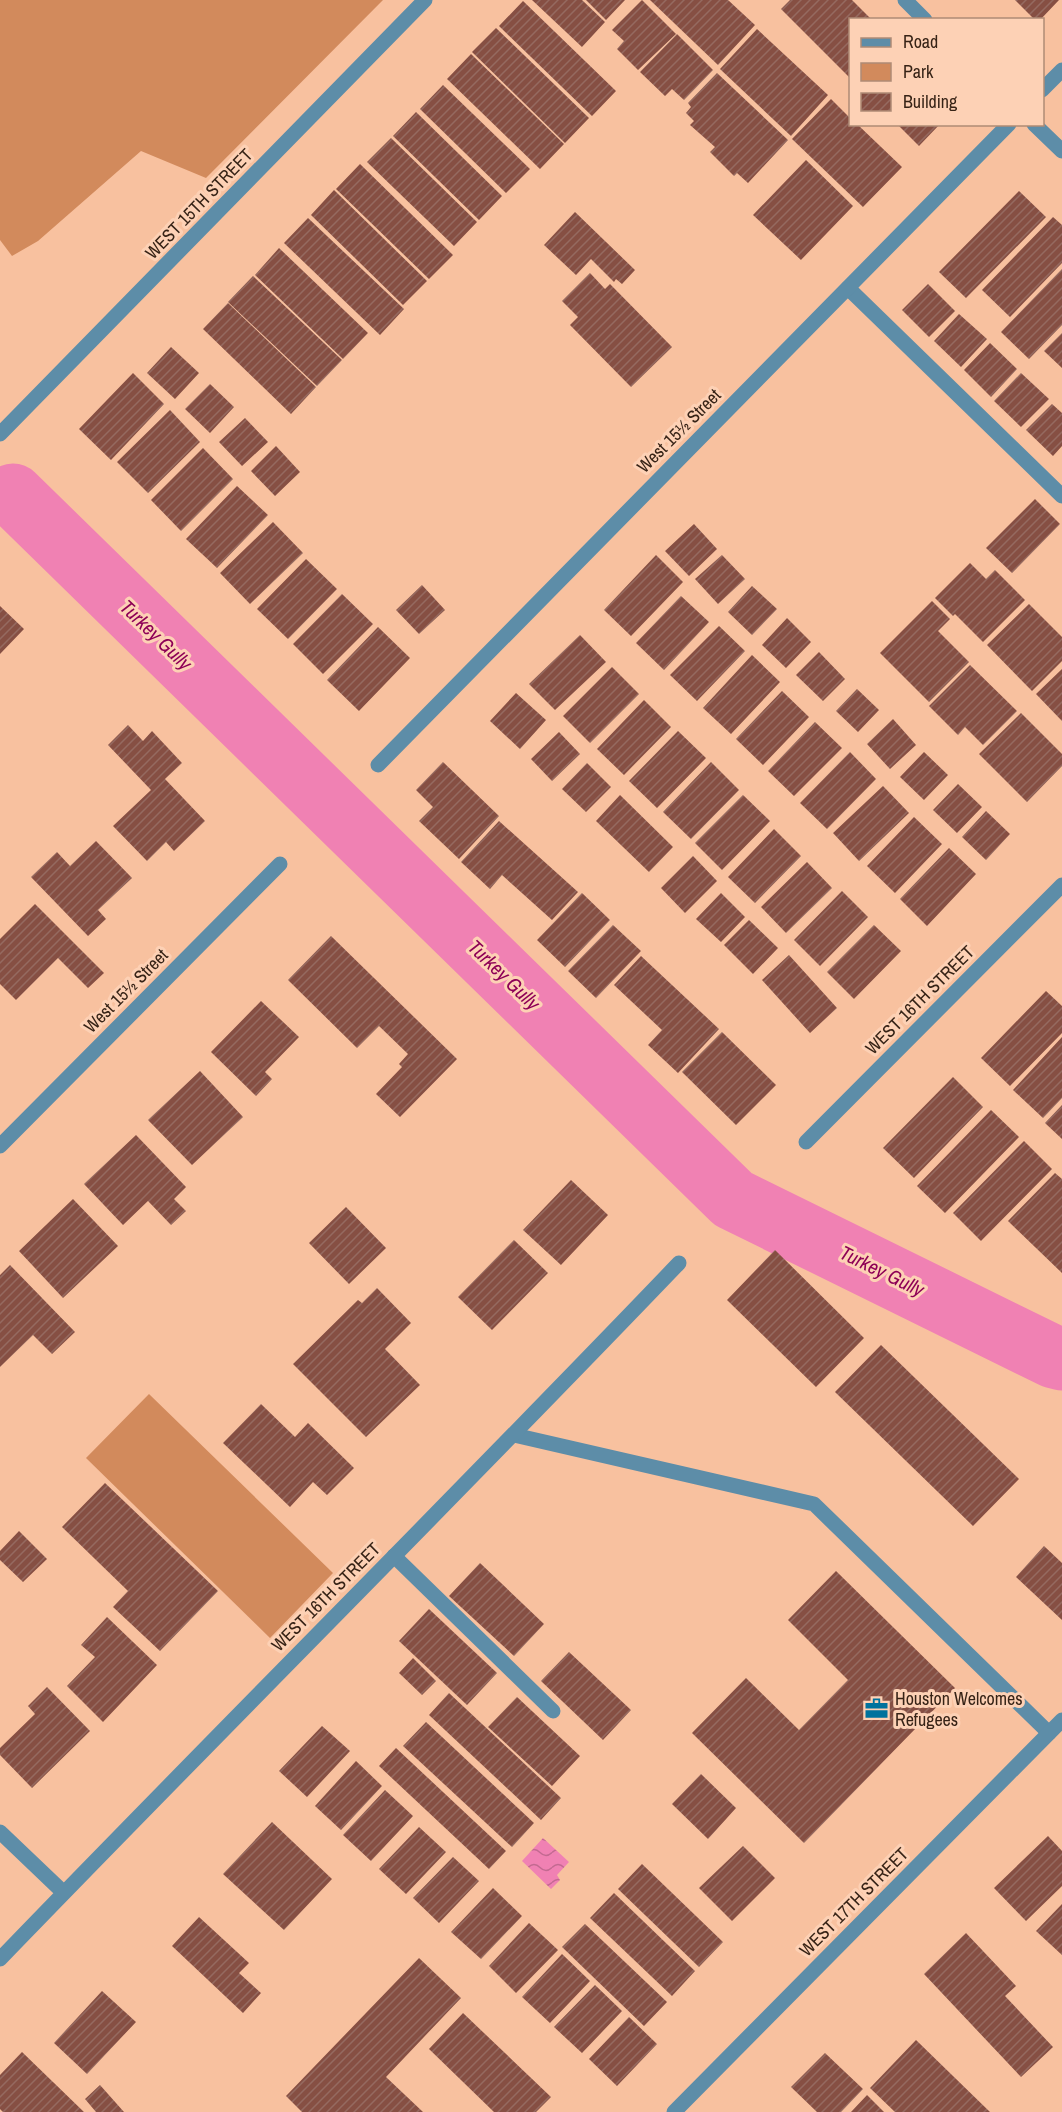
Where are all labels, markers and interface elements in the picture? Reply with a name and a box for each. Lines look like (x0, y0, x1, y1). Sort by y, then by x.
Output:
legend (849, 18, 1044, 126)
text: Road (903, 29, 938, 54)
text: Park (903, 59, 934, 84)
text: Building (903, 89, 958, 114)
street label: WEST 15TH STREET (139, 143, 258, 264)
street label: West 15½ Street (631, 383, 726, 478)
water label: Turkey Gully (114, 593, 199, 676)
water label: Turkey Gully (462, 933, 547, 1016)
street label: WEST 16TH STREET (860, 940, 980, 1060)
street label: West 15½ Street (78, 943, 173, 1038)
water label: Turkey Gully (836, 1239, 930, 1303)
street label: WEST 16TH STREET (266, 1537, 386, 1657)
place label: Houston Welcomes Refugees (895, 1686, 1023, 1732)
office icon: Houston Welcomes Refugees (864, 1696, 890, 1722)
street label: WEST 17TH STREET (794, 1842, 914, 1962)

